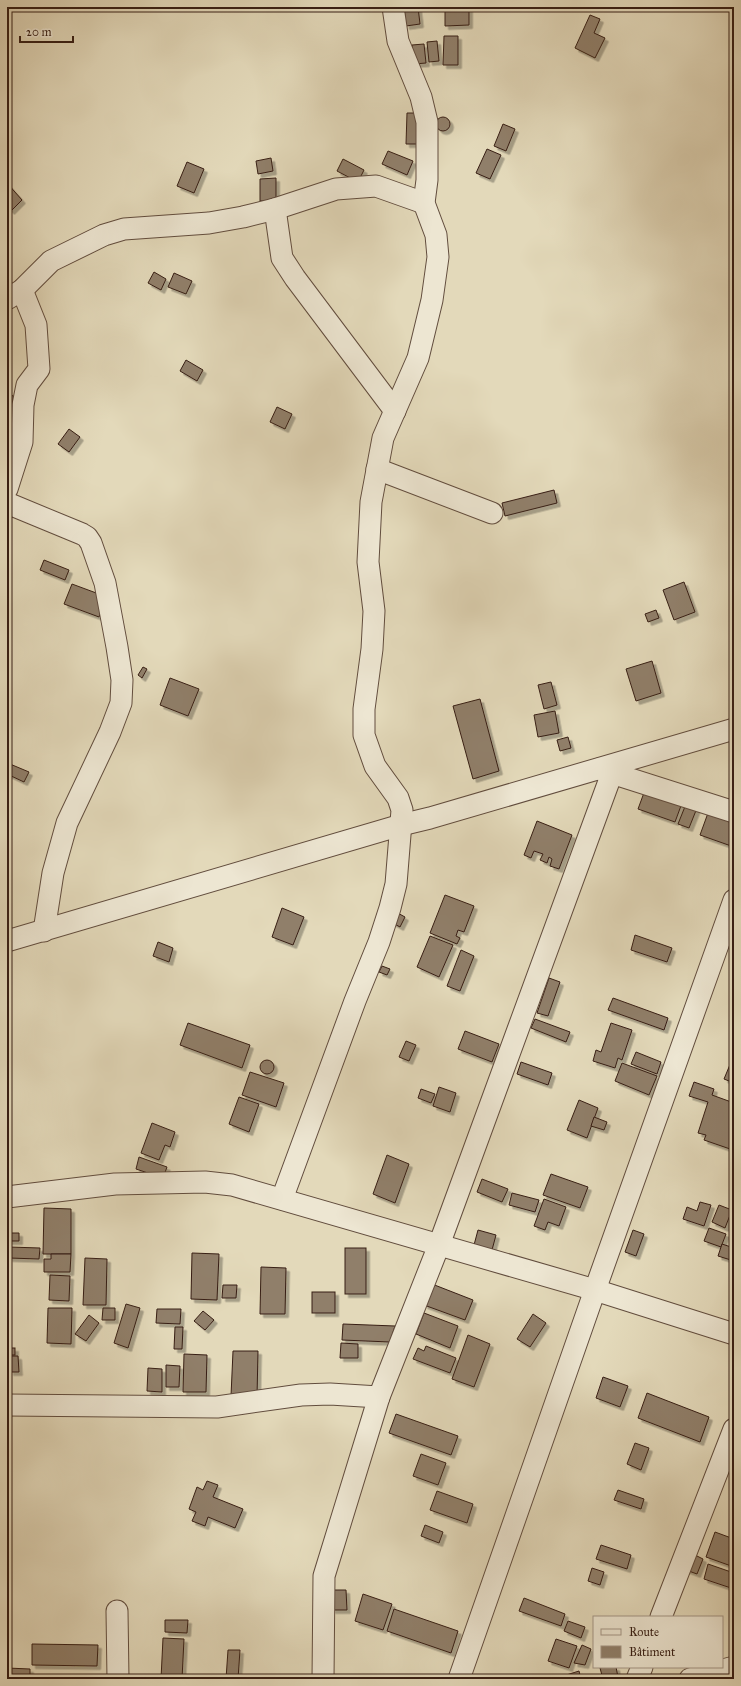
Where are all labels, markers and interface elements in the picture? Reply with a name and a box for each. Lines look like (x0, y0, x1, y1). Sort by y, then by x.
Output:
scale bar (20, 18, 73, 44)
text: 20 m (26, 25, 52, 39)
legend (593, 1616, 723, 1668)
text: Route (629, 1625, 659, 1639)
text: Bâtiment (629, 1645, 676, 1659)

